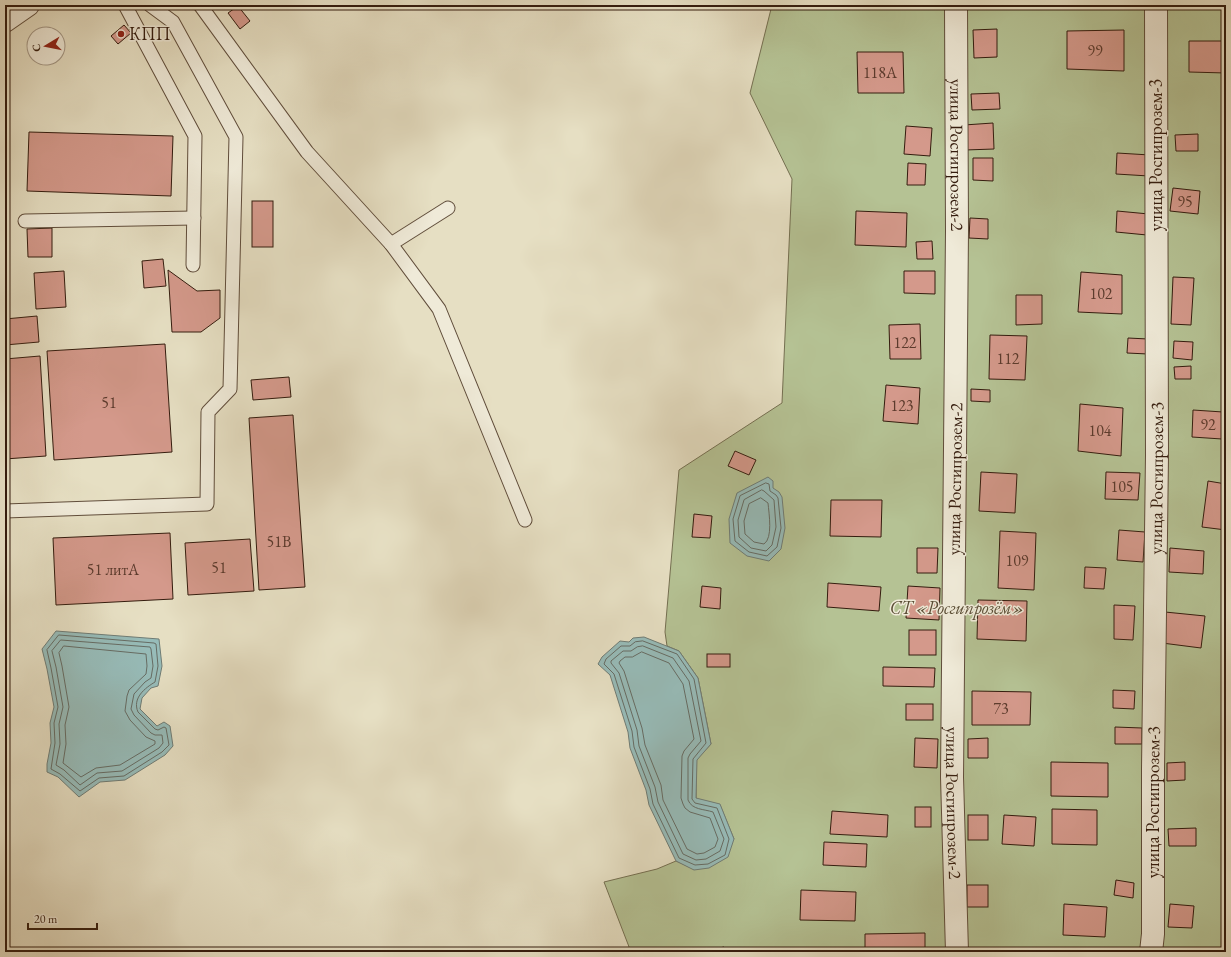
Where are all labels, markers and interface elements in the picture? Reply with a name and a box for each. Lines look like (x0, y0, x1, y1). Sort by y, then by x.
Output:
place label: КПП (129, 22, 171, 45)
north arrow (26, 26, 66, 66)
marker: КПП (116, 29, 126, 39)
house number: 99 (1087, 40, 1103, 61)
text: С (29, 42, 44, 53)
house number: 118А (863, 62, 898, 83)
street label: улица Росгипрозем-2 (945, 79, 969, 232)
street label: улица Росгипрозем-3 (1144, 79, 1167, 231)
house number: 95 (1177, 191, 1193, 212)
house number: 102 (1089, 283, 1113, 304)
house number: 122 (893, 332, 917, 353)
house number: 112 (996, 348, 1020, 369)
house number: 51 (101, 392, 117, 413)
house number: 123 (890, 395, 914, 416)
street label: улица Росгипрозем-2 (942, 402, 967, 555)
street label: улица Росгипрозем-3 (1144, 402, 1168, 554)
house number: 92 (1200, 414, 1216, 435)
house number: 104 (1088, 420, 1112, 441)
house number: 105 (1110, 476, 1134, 497)
house number: 51В (267, 531, 291, 552)
house number: 109 (1005, 550, 1029, 571)
house number: 51 (211, 557, 227, 578)
house number: 51 литА (87, 559, 140, 580)
park label: СТ «Росгипрозём» (890, 596, 1024, 620)
house number: 73 (993, 698, 1009, 719)
street label: улица Росгипрозем-3 (1141, 726, 1165, 878)
street label: улица Росгипрозем-2 (941, 727, 967, 880)
scale bar (28, 905, 97, 931)
text: 20 m (34, 911, 58, 927)

